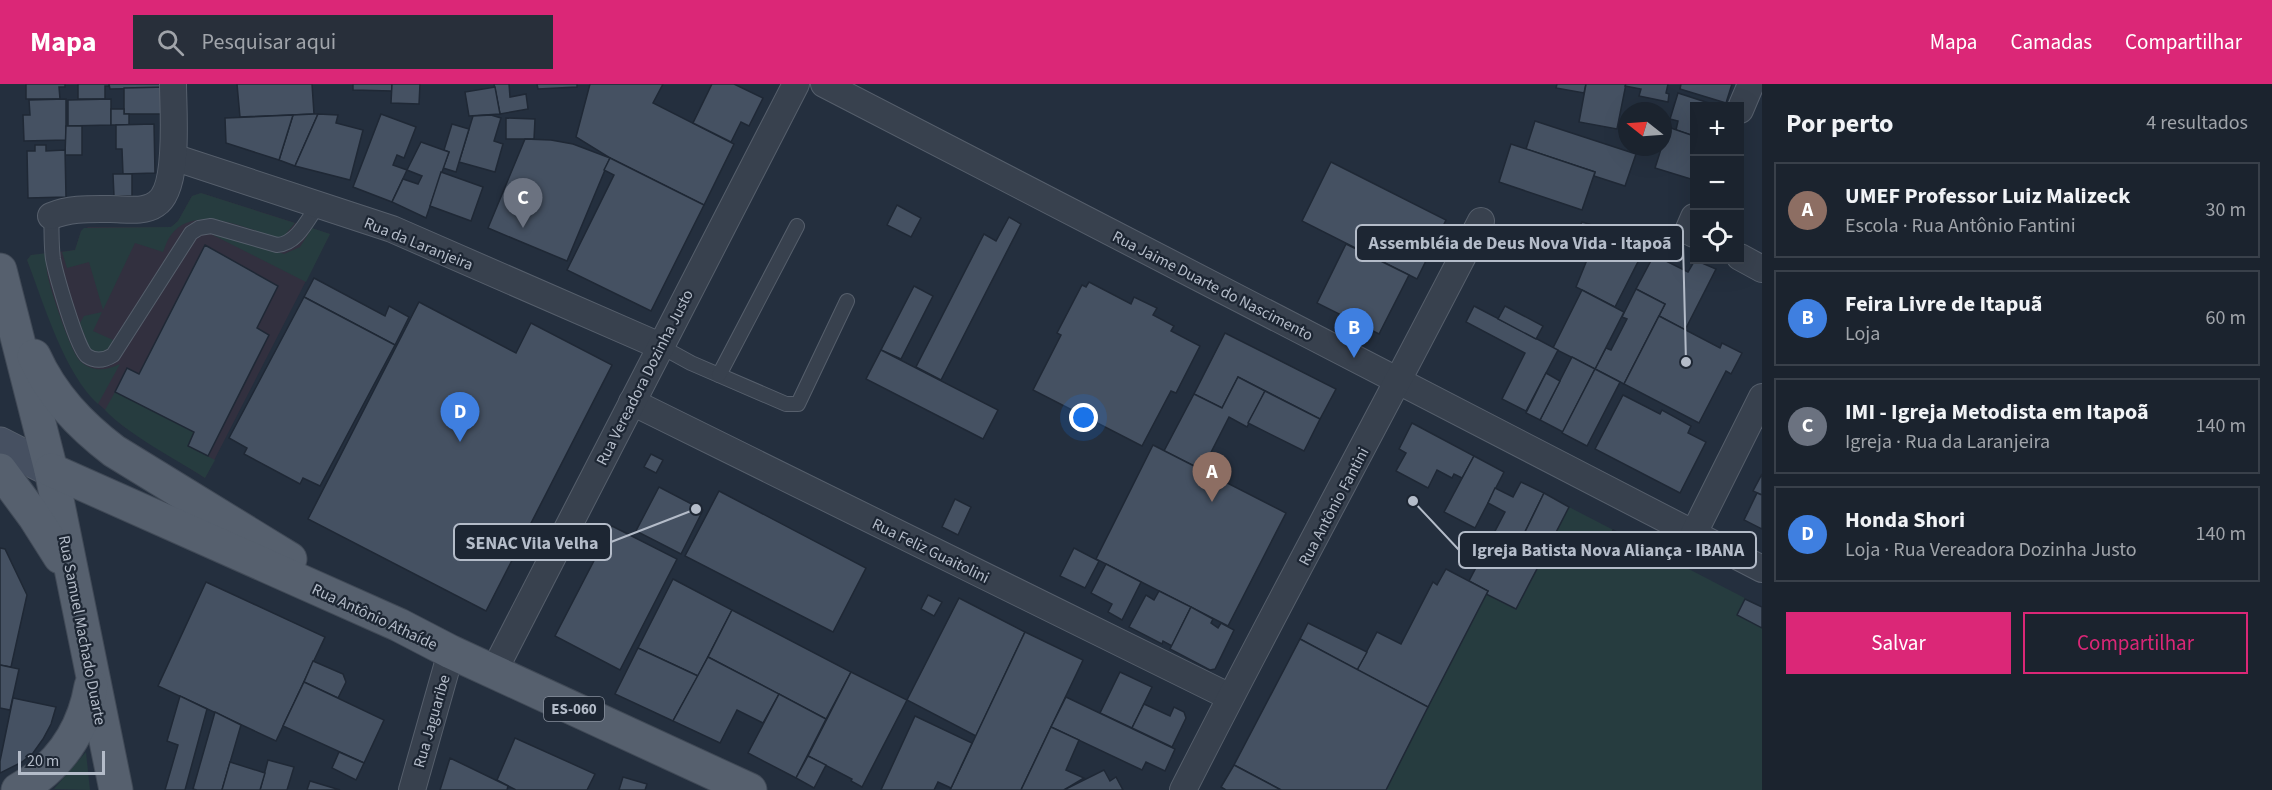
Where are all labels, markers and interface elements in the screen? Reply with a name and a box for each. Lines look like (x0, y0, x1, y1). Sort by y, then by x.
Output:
search box (133, 15, 553, 69)
text: Mapa (30, 22, 97, 62)
icon: search (154, 26, 187, 59)
text: Pesquisar aqui (202, 26, 336, 58)
text: Mapa (1930, 27, 1977, 57)
text: Camadas (2010, 27, 2092, 57)
text: Compartilhar (2125, 27, 2242, 57)
north arrow (1618, 102, 1672, 156)
map controls (1690, 102, 1744, 264)
button: + (1690, 102, 1744, 156)
text: Por perto (1786, 105, 1894, 142)
text: 4 resultados (2146, 109, 2248, 137)
button: − (1690, 156, 1744, 210)
pin: C (504, 178, 542, 228)
text: UMEF Professor Luiz Malizeck (1845, 180, 2130, 212)
text: A (1802, 196, 1813, 224)
text: 30 m (2206, 196, 2246, 224)
button: locate (1690, 210, 1744, 264)
street label: Rua da Laranjeira (361, 212, 477, 276)
text: Escola · Rua Antônio Fantini (1845, 212, 2076, 240)
callout: Assembléia de Deus Nova Vida - Itapoã (1356, 225, 1683, 261)
street label: Rua Jaime Duarte do Nascimento (1108, 226, 1317, 346)
text: Assembléia de Deus Nova Vida - Itapoã (1368, 231, 1671, 256)
street label: Rua Vereadora Dozinha Justo (591, 286, 699, 469)
text: Feira Livre de Itapuã (1845, 288, 2042, 320)
text: B (1801, 304, 1814, 332)
text: 60 m (2206, 304, 2246, 332)
pin: B (1334, 308, 1374, 358)
text: Loja (1845, 320, 1880, 348)
pin: D (440, 392, 480, 442)
text: IMI - Igreja Metodista em Itapoã (1845, 396, 2149, 428)
your location (1069, 403, 1098, 432)
text: C (1802, 412, 1813, 440)
text: 140 m (2196, 412, 2246, 440)
text: Igreja · Rua da Laranjeira (1845, 428, 2050, 456)
street label: Rua Antônio Fantini (1293, 443, 1374, 570)
pin: A (1192, 452, 1232, 502)
text: Honda Shori (1845, 504, 1965, 536)
street label: Rua Feliz Guaitolini (868, 513, 993, 589)
text: D (1801, 520, 1814, 548)
text: 140 m (2196, 520, 2246, 548)
callout: SENAC Vila Velha (454, 524, 611, 560)
text: SENAC Vila Velha (465, 531, 599, 556)
callout: Igreja Batista Nova Aliança - IBANA (1459, 532, 1756, 568)
street label: Rua Samuel Machado Duarte (53, 534, 111, 727)
text: Loja · Rua Vereadora Dozinha Justo (1845, 536, 2137, 564)
text: Igreja Batista Nova Aliança - IBANA (1472, 538, 1745, 563)
street label: Rua Antônio Athaíde (308, 578, 441, 656)
button: Salvar (1786, 612, 2011, 674)
button: Compartilhar (2023, 612, 2248, 674)
street label: Rua Jaguaribe (408, 672, 456, 770)
road number: ES-060 (544, 697, 604, 721)
scale bar (18, 748, 105, 776)
text: 20 m (27, 750, 59, 772)

